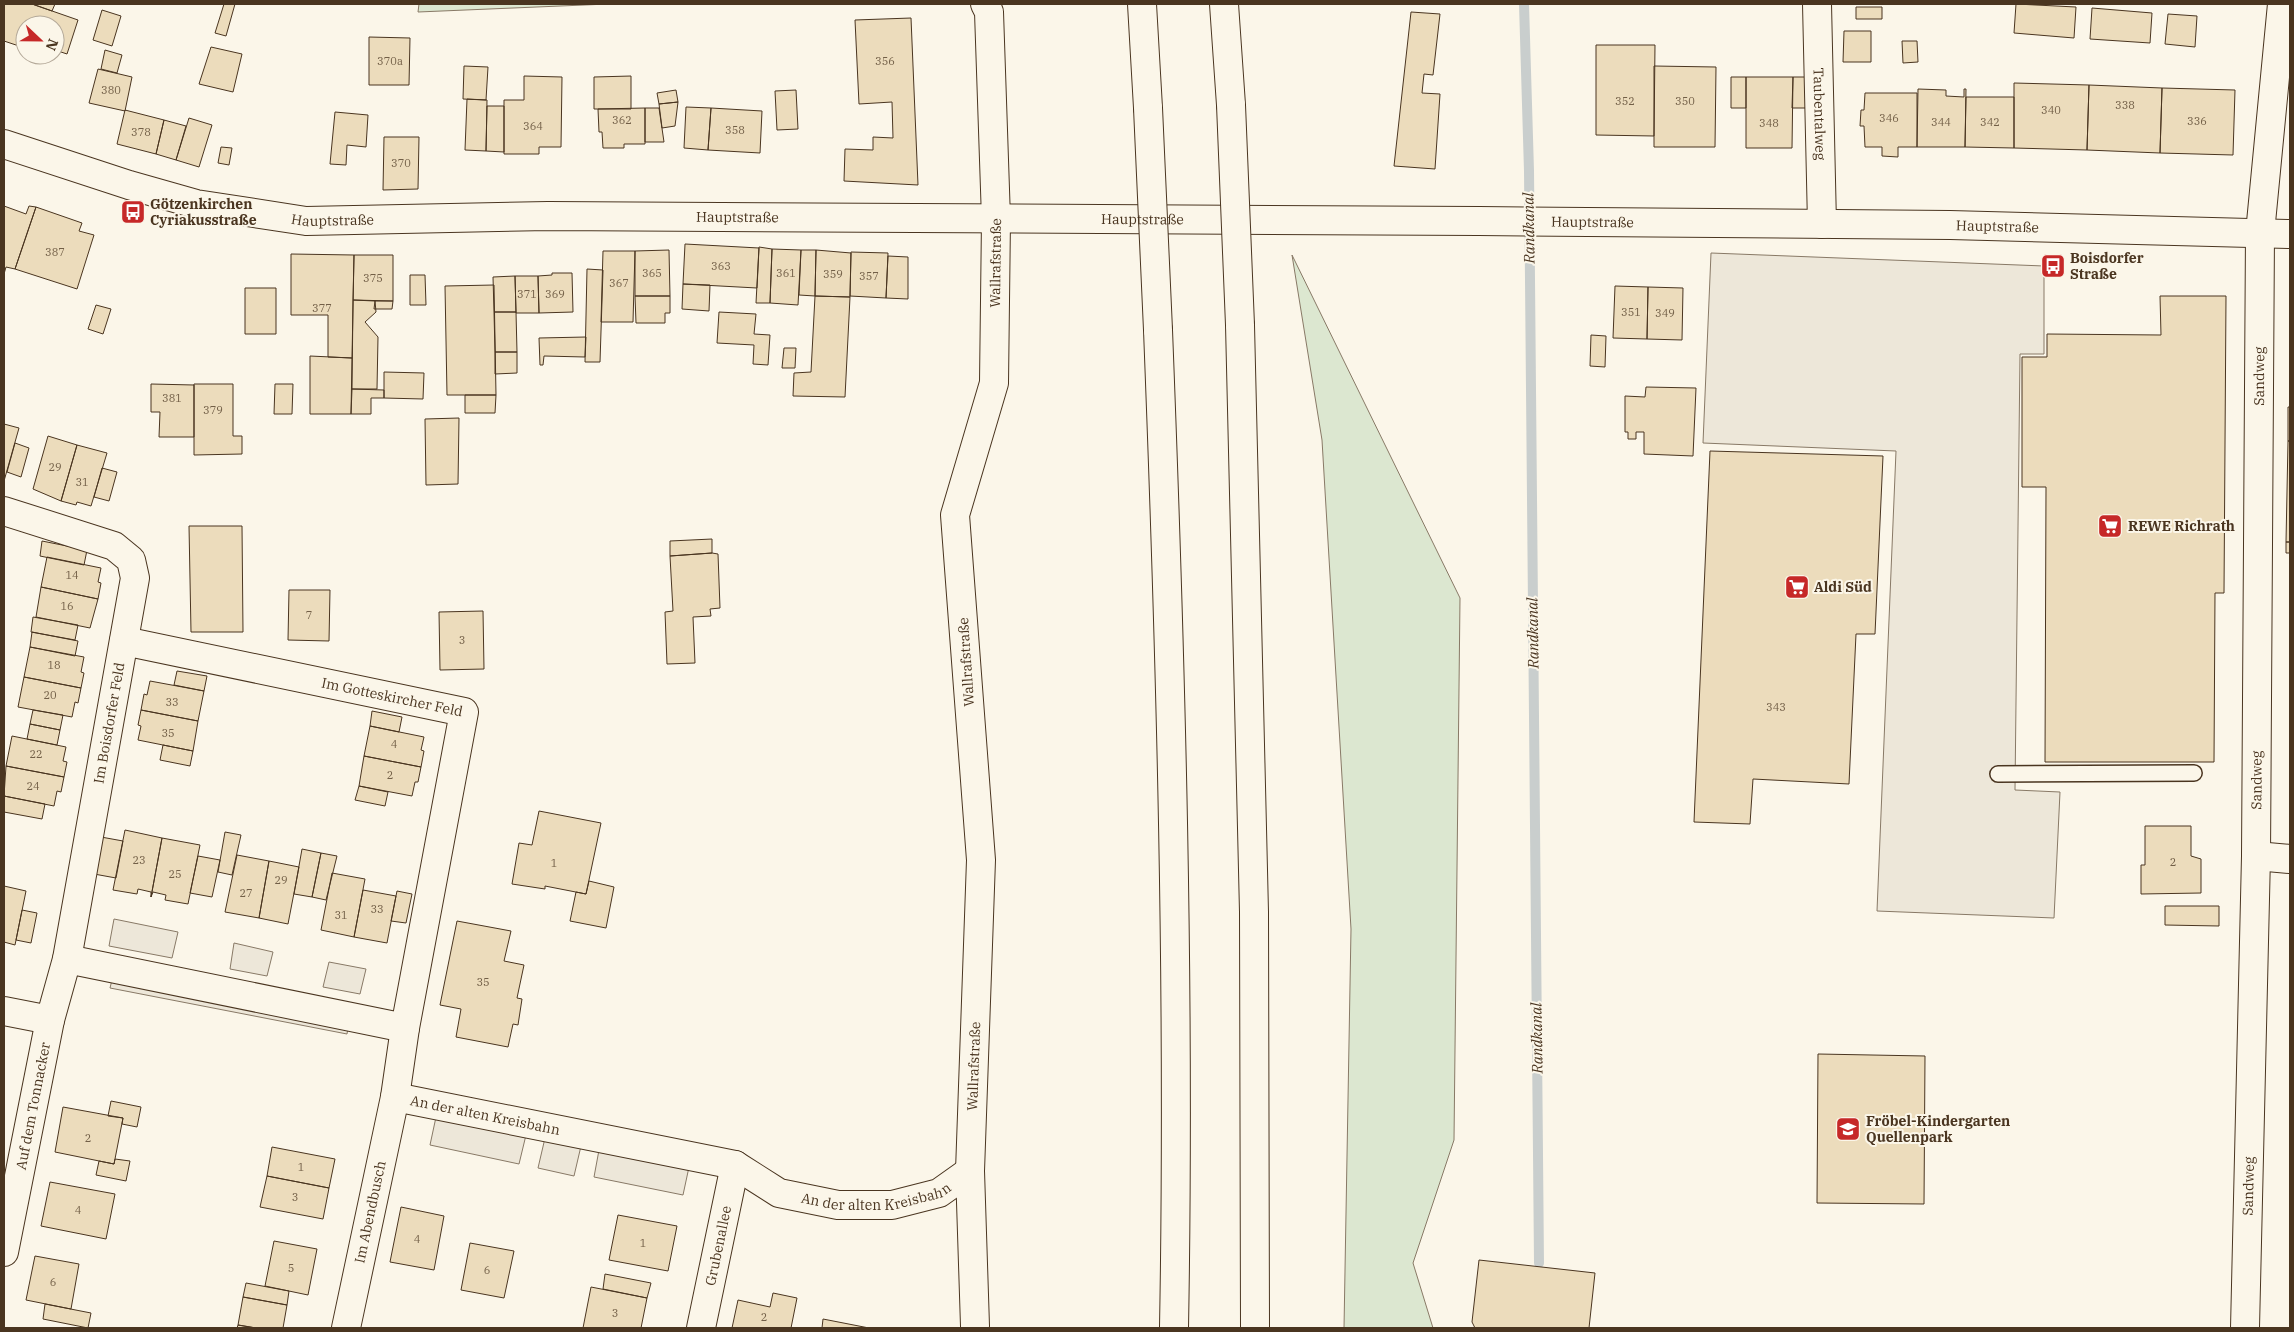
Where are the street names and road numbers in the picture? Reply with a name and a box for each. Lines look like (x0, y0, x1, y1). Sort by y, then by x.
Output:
street label: Taubentalweg (1809, 68, 1830, 161)
street label: Hauptstraße (696, 208, 779, 226)
street label: Hauptstraße (290, 210, 374, 231)
street label: Hauptstraße (1101, 210, 1184, 228)
street label: Hauptstraße (1551, 213, 1634, 231)
street label: Hauptstraße (1956, 216, 2039, 236)
street label: Wallrafstraße (986, 218, 1005, 308)
street label: Sandweg (2250, 346, 2268, 406)
street label: Wallrafstraße (954, 617, 978, 707)
street label: Im Boisdorfer Feld (89, 660, 129, 785)
street label: Im Gotteskircher Feld (320, 674, 465, 721)
street label: Sandweg (2247, 750, 2266, 810)
street label: Wallrafstraße (963, 1021, 984, 1111)
street label: Auf dem Tonnacker (12, 1040, 54, 1171)
street label: An der alten Kreisbahn (409, 1091, 562, 1139)
street label: Sandweg (2239, 1156, 2258, 1216)
street label: Im Abendbusch (350, 1159, 390, 1265)
street label: An der alten Kreisbahn (800, 1178, 955, 1214)
street label: Grubenallee (701, 1204, 735, 1287)

